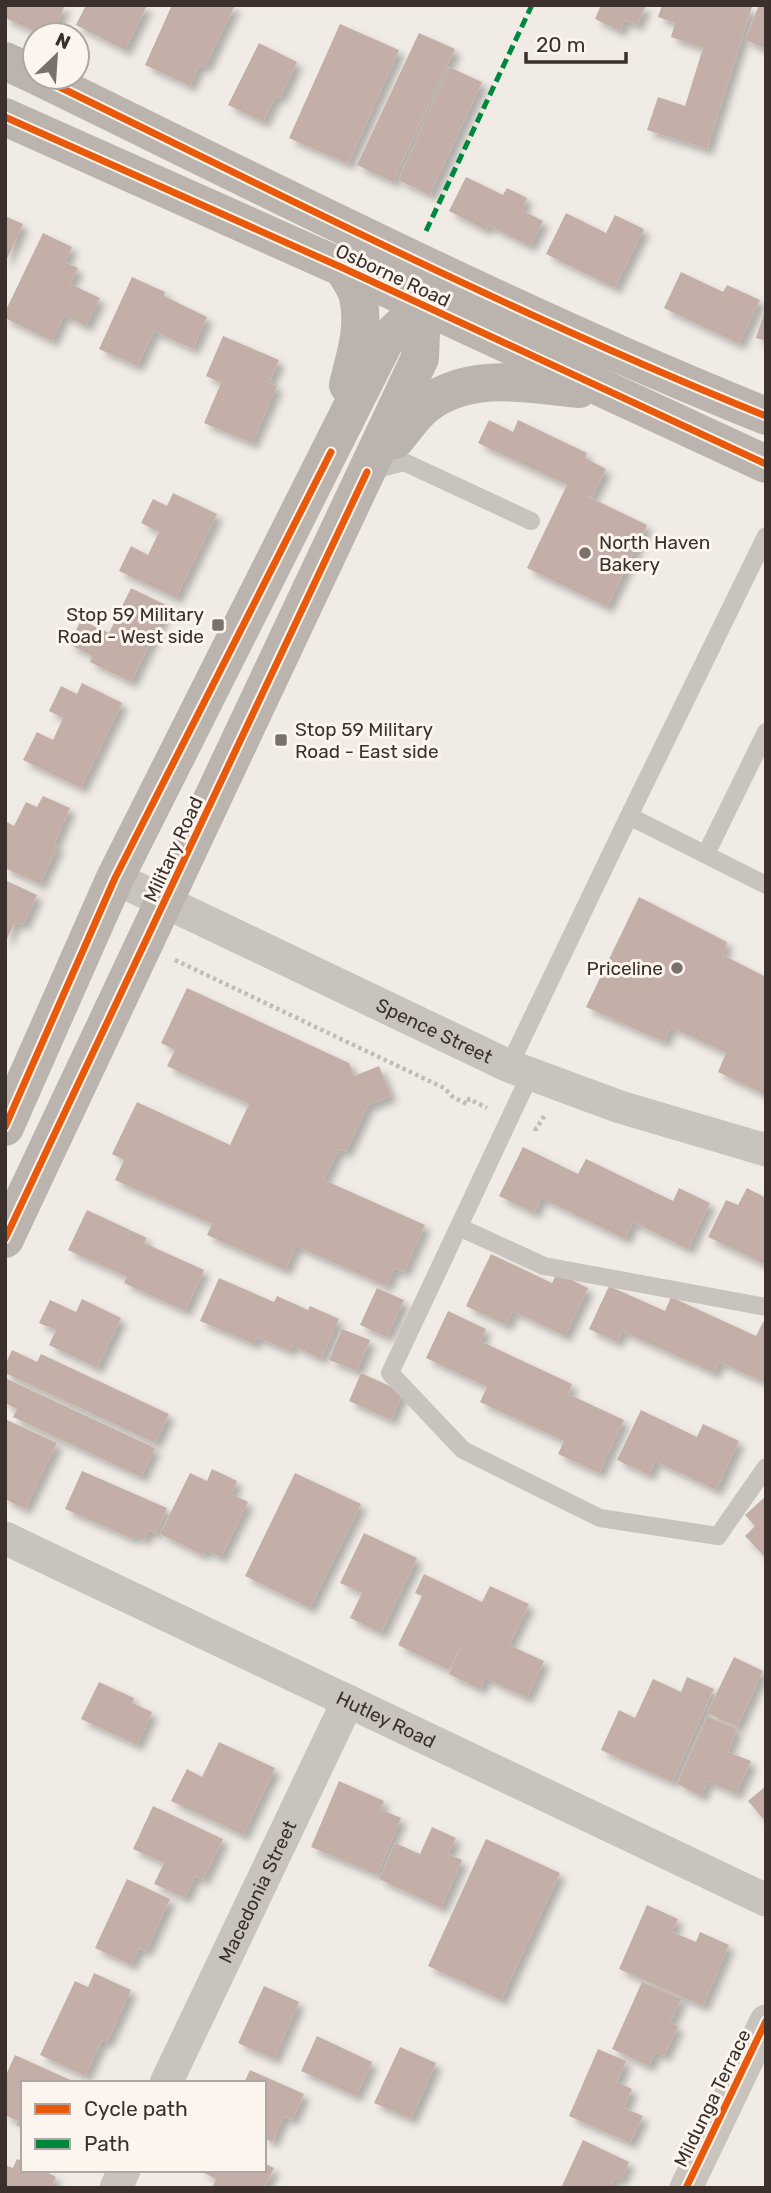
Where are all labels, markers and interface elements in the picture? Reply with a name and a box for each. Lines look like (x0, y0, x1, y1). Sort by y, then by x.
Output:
north arrow (21, 21, 91, 91)
scale bar (526, 21, 626, 65)
text: N (52, 28, 74, 54)
text: 20 m (536, 32, 585, 57)
street label: Osborne Road (332, 239, 454, 312)
place label: North Haven Bakery (599, 531, 710, 576)
marker: North Haven Bakery (577, 545, 593, 561)
place label: Stop 59 Military Road - West side (57, 603, 204, 648)
marker: Stop 59 Military Road - West side (210, 617, 226, 633)
place label: Stop 59 Military Road - East side (295, 718, 439, 763)
marker: Stop 59 Military Road - East side (273, 732, 289, 748)
street label: Military Road (139, 793, 208, 906)
place label: Priceline (586, 957, 663, 980)
marker: Priceline (669, 960, 685, 976)
street label: Spence Street (372, 993, 497, 1069)
street label: Hutley Road (333, 1686, 439, 1753)
street label: Macedonia Street (214, 1816, 302, 1967)
street label: Mildunga Terrace (669, 2026, 756, 2171)
legend (21, 2081, 266, 2172)
text: Cycle path (84, 2096, 188, 2121)
text: Path (84, 2131, 130, 2156)

